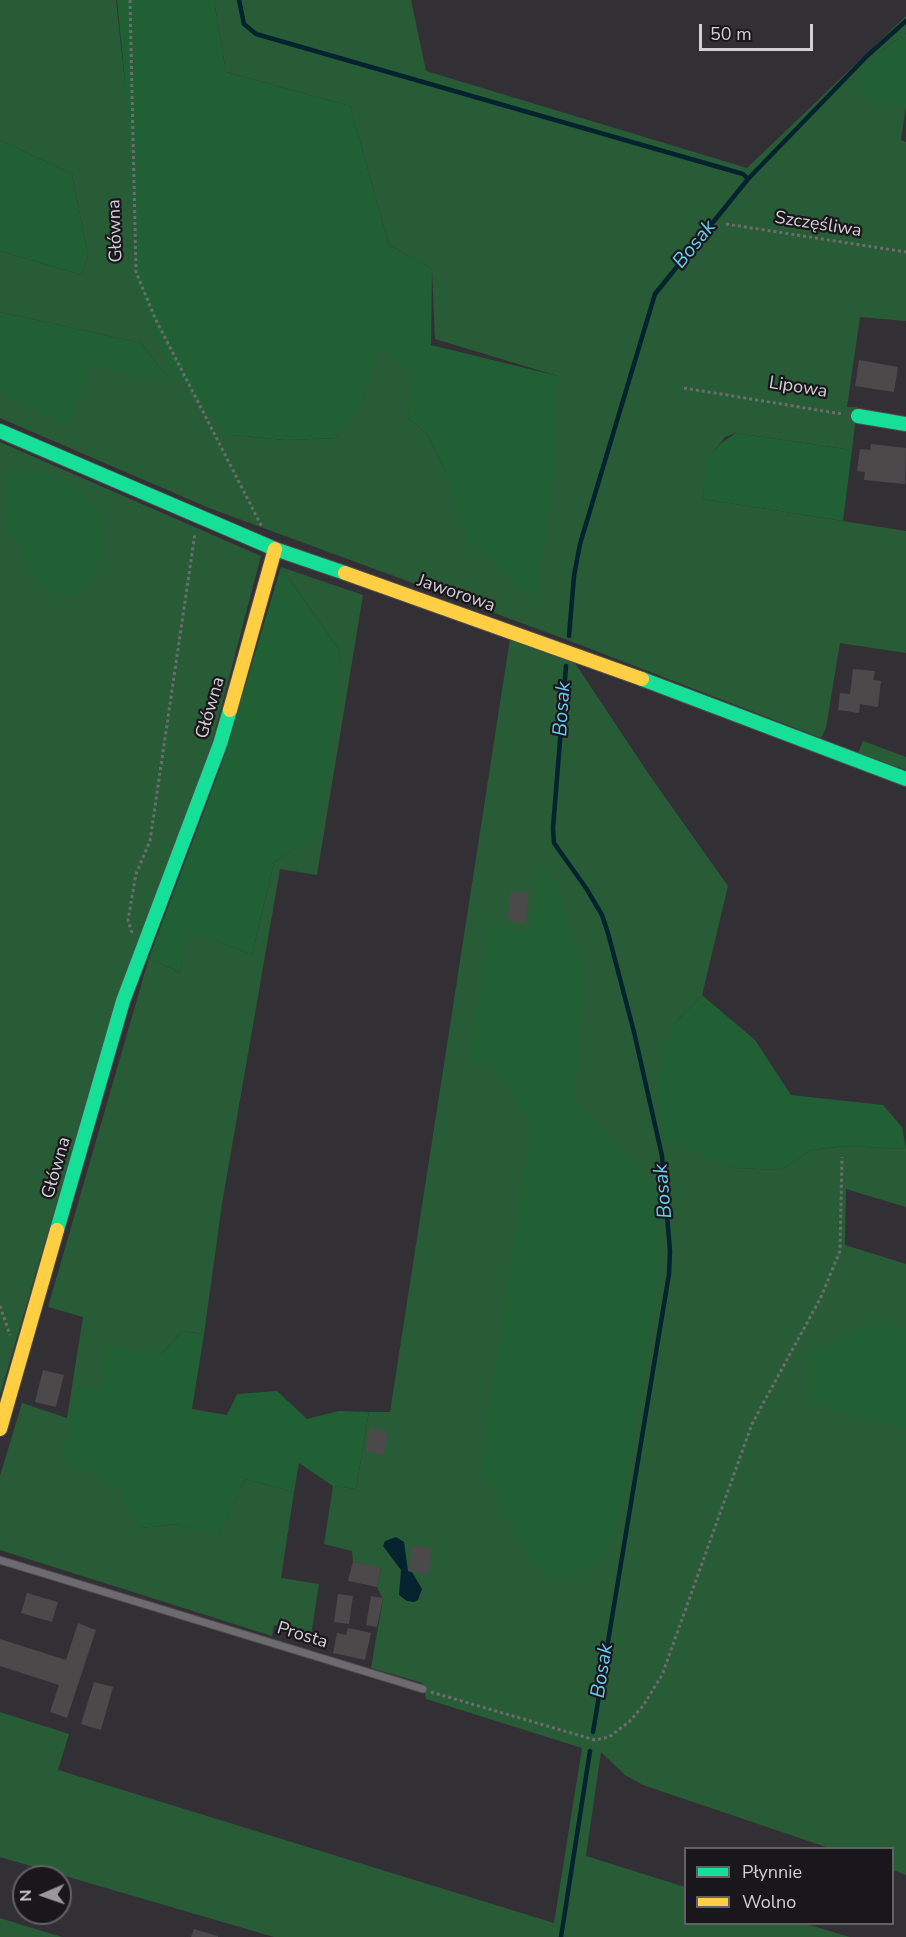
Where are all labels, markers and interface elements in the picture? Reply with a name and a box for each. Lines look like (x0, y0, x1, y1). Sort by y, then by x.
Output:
scale bar (702, 12, 816, 50)
text: 50 m (710, 22, 752, 46)
street label: Główna (104, 199, 128, 263)
street label: Szczęśliwa (773, 207, 863, 243)
water label: Bosak (668, 216, 722, 274)
street label: Lipowa (767, 373, 829, 403)
street label: Jaworowa (414, 571, 498, 617)
street label: Główna (192, 675, 230, 741)
water label: Bosak (549, 681, 577, 737)
street label: Główna (38, 1135, 76, 1201)
water label: Bosak (650, 1163, 678, 1219)
street label: Prosta (274, 1618, 330, 1654)
water label: Bosak (587, 1642, 619, 1700)
legend (684, 1847, 894, 1925)
text: Płynnie (742, 1860, 802, 1884)
north arrow (12, 1865, 72, 1925)
text: N (15, 1889, 37, 1902)
text: Wolno (742, 1890, 796, 1914)

